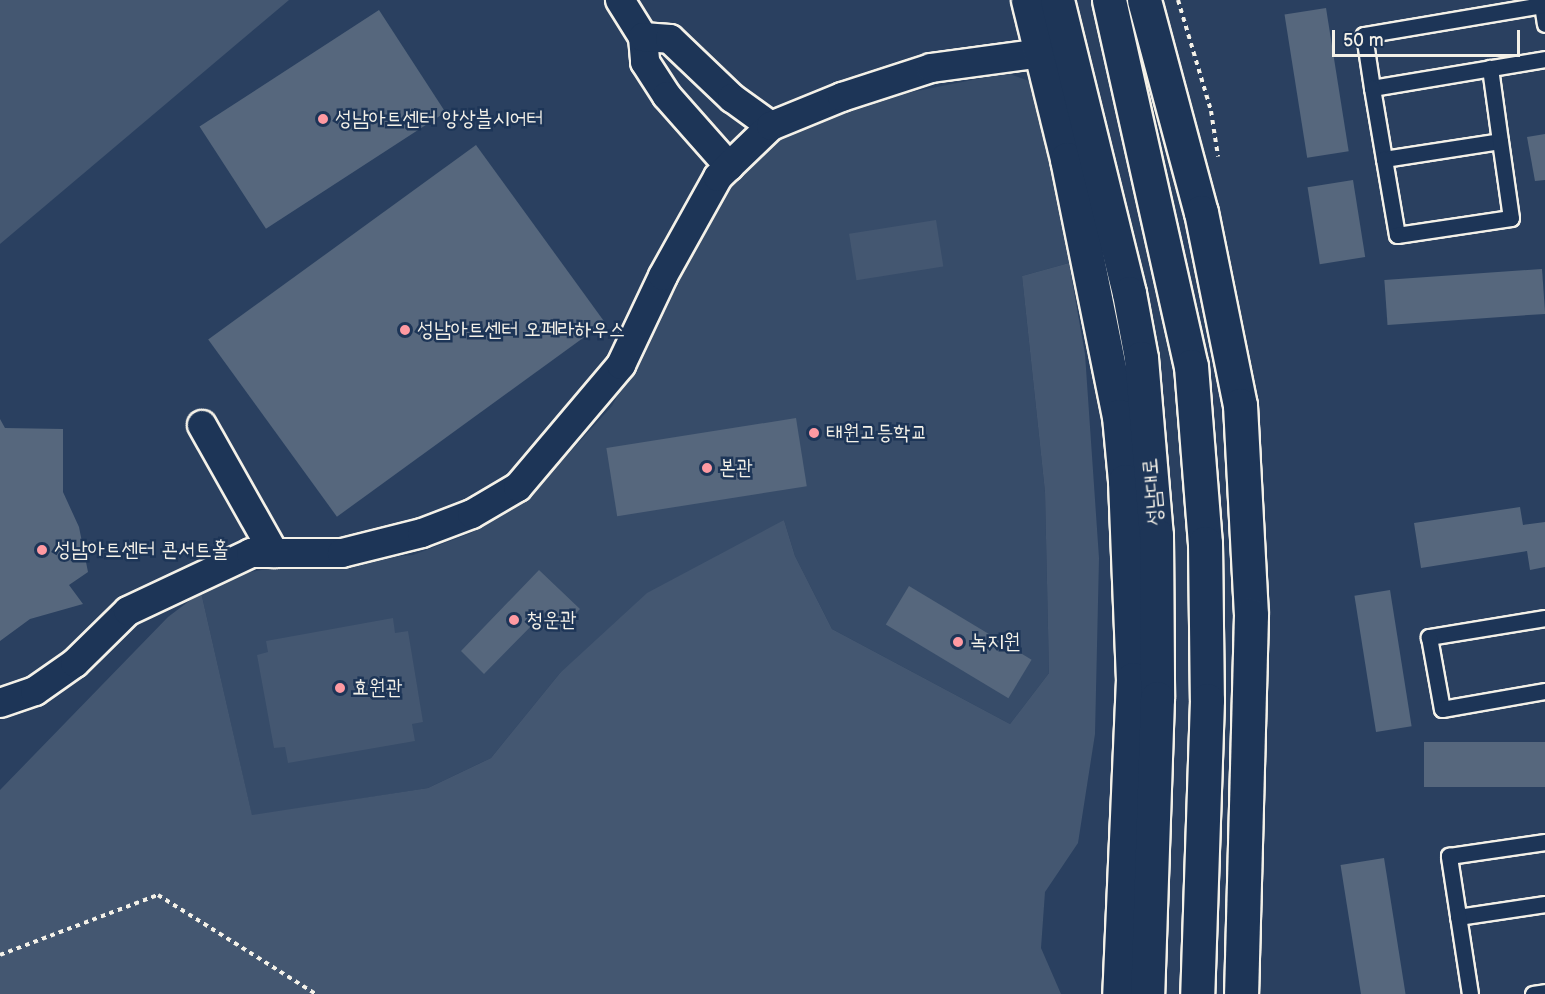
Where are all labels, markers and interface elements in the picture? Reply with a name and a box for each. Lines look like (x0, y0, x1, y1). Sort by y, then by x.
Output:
scale bar (1335, 18, 1522, 56)
text: 50 m (1343, 30, 1384, 51)
place label: 성남아트센터 앙상블시어터 (335, 106, 543, 132)
marker: 성남아트센터 앙상블시어터 (316, 112, 330, 126)
place label: 성남아트센터 오페라하우스 (417, 317, 625, 343)
marker: 성남아트센터 오페라하우스 (398, 323, 412, 337)
place label: 태원고등학교 (826, 420, 927, 446)
marker: 태원고등학교 (807, 426, 821, 440)
place label: 본관 (719, 455, 753, 481)
street label: 성남대로 (1138, 457, 1168, 527)
marker: 본관 (700, 461, 714, 475)
place label: 성남아트센터 콘서트홀 (54, 537, 229, 563)
marker: 성남아트센터 콘서트홀 (35, 543, 49, 557)
place label: 청운관 (526, 607, 577, 633)
marker: 청운관 (507, 613, 521, 627)
place label: 녹지원 (970, 629, 1021, 655)
marker: 녹지원 (951, 635, 965, 649)
place label: 효원관 (352, 675, 403, 701)
marker: 효원관 (333, 681, 347, 695)

